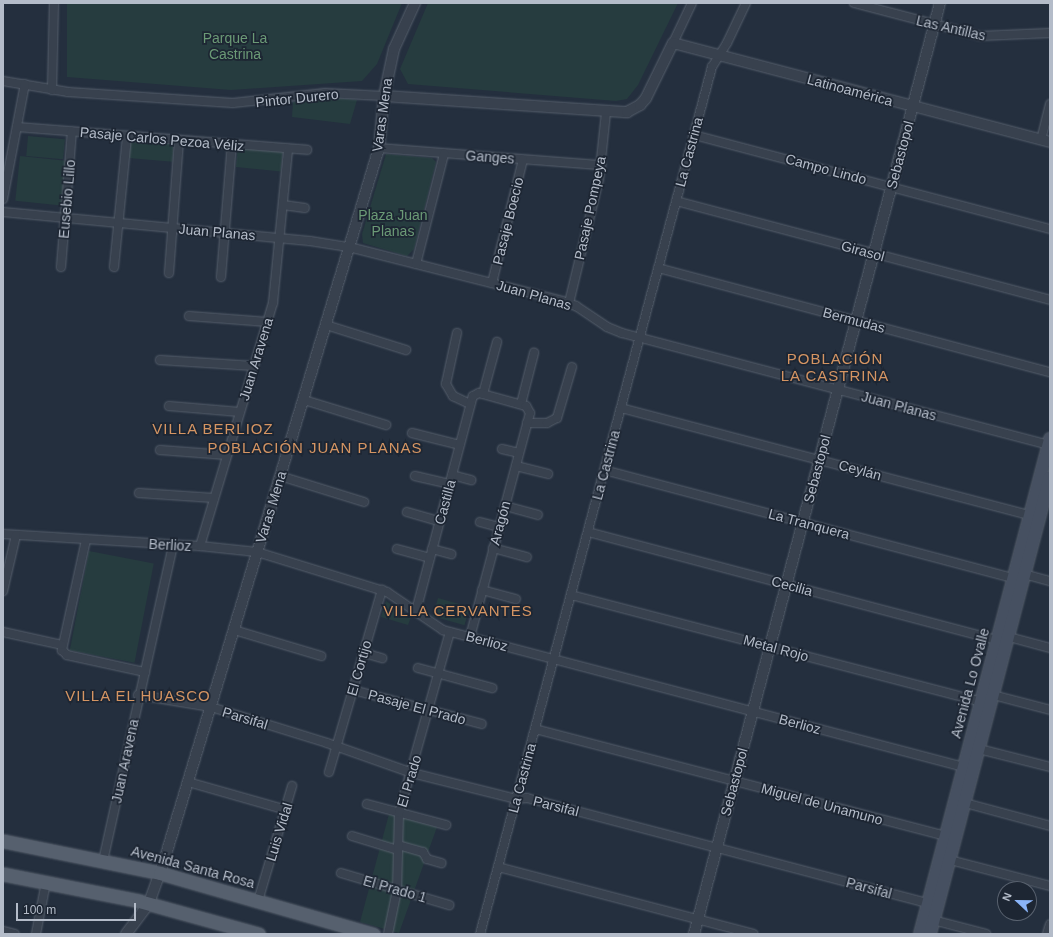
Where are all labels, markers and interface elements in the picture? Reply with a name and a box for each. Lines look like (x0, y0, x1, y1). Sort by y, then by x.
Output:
street label: Las Antillas (914, 12, 988, 44)
park label: Parque La Castrina (203, 30, 267, 62)
street label: Latinoamérica (805, 71, 895, 109)
street label: Varas Mena (369, 77, 395, 153)
street label: Pintor Durero (255, 85, 339, 111)
street label: La Castrina (672, 115, 706, 189)
street label: Sebastopol (883, 119, 917, 191)
street label: Pasaje Carlos Pezoa Véliz (79, 123, 245, 155)
street label: Ganges (465, 147, 515, 167)
street label: Campo Lindo (784, 150, 868, 188)
street label: Pasaje Pompeya (571, 154, 609, 262)
street label: Eusebio Lillo (55, 159, 79, 239)
street label: Pasaje Boecio (489, 176, 527, 266)
park label: Plaza Juan Planas (358, 207, 428, 240)
street label: Juan Planas (178, 220, 256, 244)
street label: Girasol (839, 237, 887, 265)
street label: Juan Planas (495, 276, 573, 314)
street label: Bermudas (821, 304, 887, 336)
street label: Juan Aravena (235, 315, 277, 403)
district label: POBLACIÓN LA CASTRINA (780, 349, 890, 384)
street label: Juan Planas (860, 388, 938, 424)
district label: VILLA BERLIOZ (152, 420, 274, 438)
street label: La Castrina (589, 428, 623, 502)
street label: Sebastopol (800, 433, 834, 505)
district label: POBLACIÓN JUAN PLANAS (207, 439, 423, 457)
street label: Ceylán (837, 456, 883, 484)
street label: Varas Mena (252, 469, 290, 545)
street label: Castilla (431, 478, 459, 526)
street label: Aragón (486, 499, 514, 547)
street label: La Tranquera (766, 505, 852, 543)
street label: Berlioz (148, 535, 192, 555)
street label: Cecilia (770, 572, 814, 600)
district label: VILLA CERVANTES (383, 602, 533, 620)
street label: Avenida Lo Ovalle (947, 626, 993, 740)
street label: Berlioz (464, 627, 510, 655)
street label: Metal Rojo (742, 631, 810, 665)
street label: El Cortijo (343, 638, 375, 698)
street label: Pasaje El Prado (366, 686, 468, 728)
district label: VILLA EL HUASCO (65, 687, 211, 705)
street label: Parsifal (220, 703, 270, 733)
street label: Berlioz (777, 710, 823, 738)
street label: Juan Aravena (108, 717, 142, 805)
street label: La Castrina (505, 741, 539, 815)
street label: Sebastopol (717, 746, 751, 818)
street label: El Prado (393, 753, 425, 809)
street label: Miguel de Unamuno (759, 780, 885, 828)
street label: Parsifal (531, 792, 581, 820)
street label: Luis Vidal (262, 801, 296, 863)
street label: Avenida Santa Rosa (129, 842, 257, 892)
street label: El Prado 1 (361, 872, 429, 906)
street label: Parsifal (844, 874, 894, 902)
north arrow (997, 881, 1037, 921)
text: N (1000, 891, 1014, 903)
scale bar (18, 895, 138, 921)
text: 100 m (23, 903, 56, 917)

